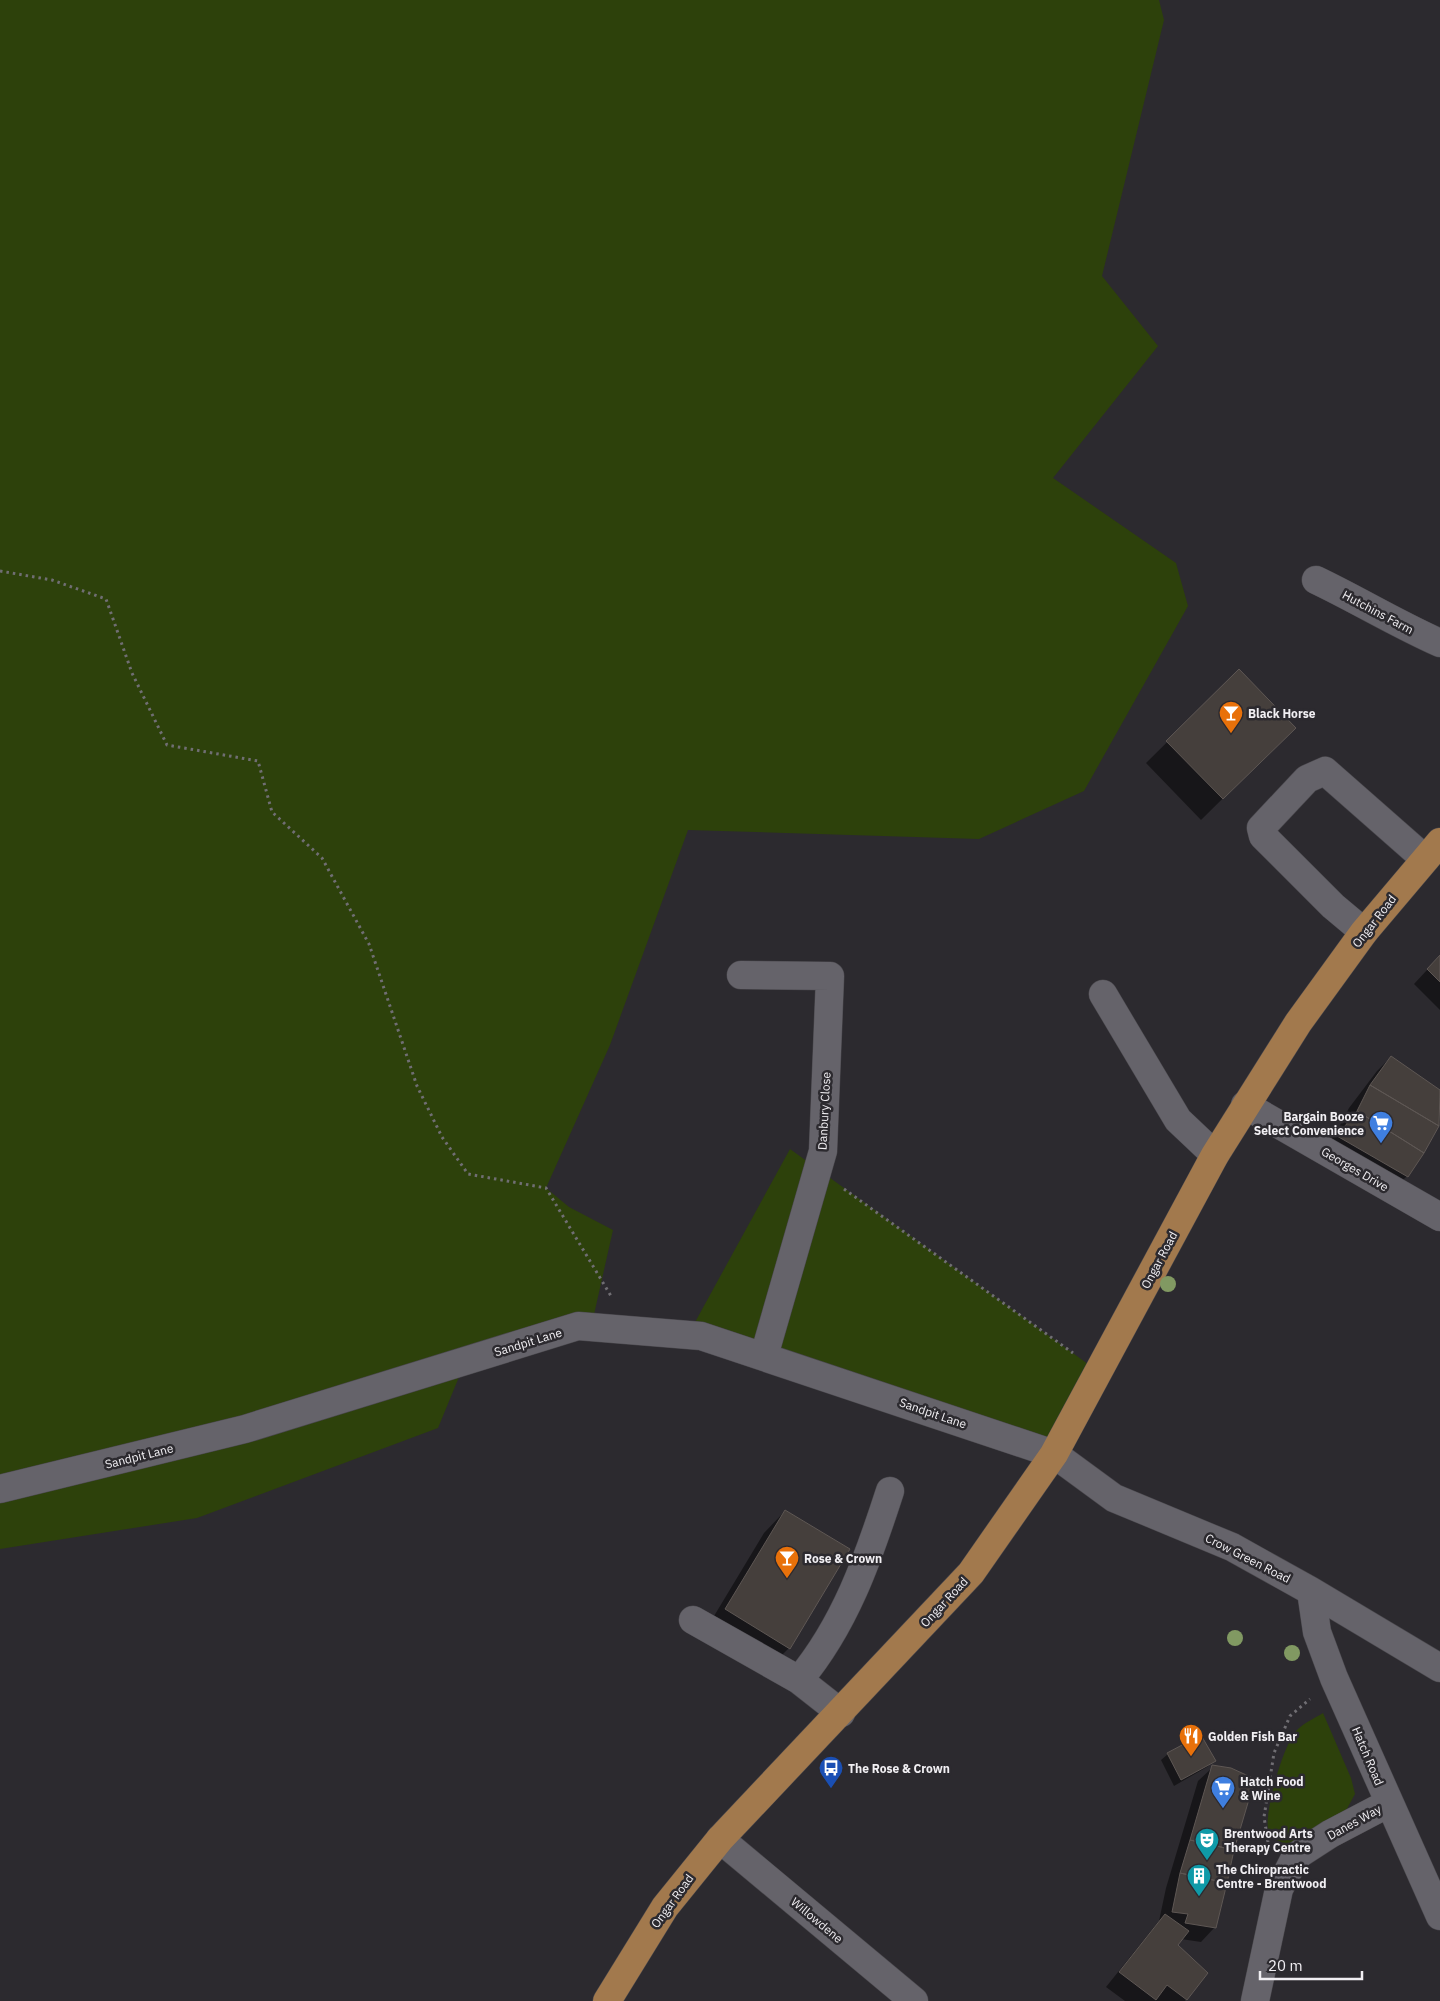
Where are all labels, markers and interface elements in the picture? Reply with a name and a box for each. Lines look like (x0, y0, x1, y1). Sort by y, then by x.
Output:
street label: Hutchins Farm (1340, 587, 1416, 637)
bar icon: Black Horse (1218, 700, 1244, 734)
place label: Black Horse (1248, 706, 1316, 721)
street label: Ongar Road (1349, 892, 1399, 950)
street label: Danbury Close (814, 1071, 834, 1150)
place label: Bargain Booze Select Convenience (1254, 1109, 1364, 1138)
supermarket icon: Bargain Booze Select Convenience (1368, 1110, 1394, 1144)
street label: Georges Drive (1319, 1144, 1392, 1194)
street label: Ongar Road (1138, 1229, 1180, 1291)
street label: Sandpit Lane (492, 1324, 564, 1359)
street label: Sandpit Lane (897, 1395, 969, 1432)
street label: Sandpit Lane (103, 1440, 175, 1472)
street label: Crow Green Road (1203, 1530, 1293, 1586)
bar icon: Rose & Crown (774, 1545, 800, 1579)
place label: Rose & Crown (804, 1551, 882, 1566)
street label: Ongar Road (917, 1574, 971, 1630)
restaurant icon: Golden Fish Bar (1178, 1723, 1204, 1757)
street label: Hatch Road (1349, 1724, 1387, 1788)
place label: Golden Fish Bar (1208, 1729, 1297, 1744)
bus stop icon: The Rose & Crown (818, 1755, 844, 1789)
place label: The Rose & Crown (848, 1761, 950, 1776)
place label: Hatch Food & Wine (1240, 1774, 1304, 1803)
supermarket icon: Hatch Food & Wine (1210, 1775, 1236, 1809)
street label: Danes Way (1324, 1801, 1384, 1843)
place label: Brentwood Arts Therapy Centre (1224, 1826, 1313, 1855)
theatre icon: Brentwood Arts Therapy Centre (1194, 1827, 1220, 1861)
place label: The Chiropractic Centre - Brentwood (1216, 1862, 1326, 1891)
building icon: The Chiropractic Centre - Brentwood (1186, 1863, 1212, 1897)
street label: Ongar Road (647, 1871, 697, 1931)
street label: Willowdene (788, 1894, 846, 1946)
scale bar (1260, 1948, 1362, 1980)
text: 20 m (1268, 1956, 1303, 1975)

